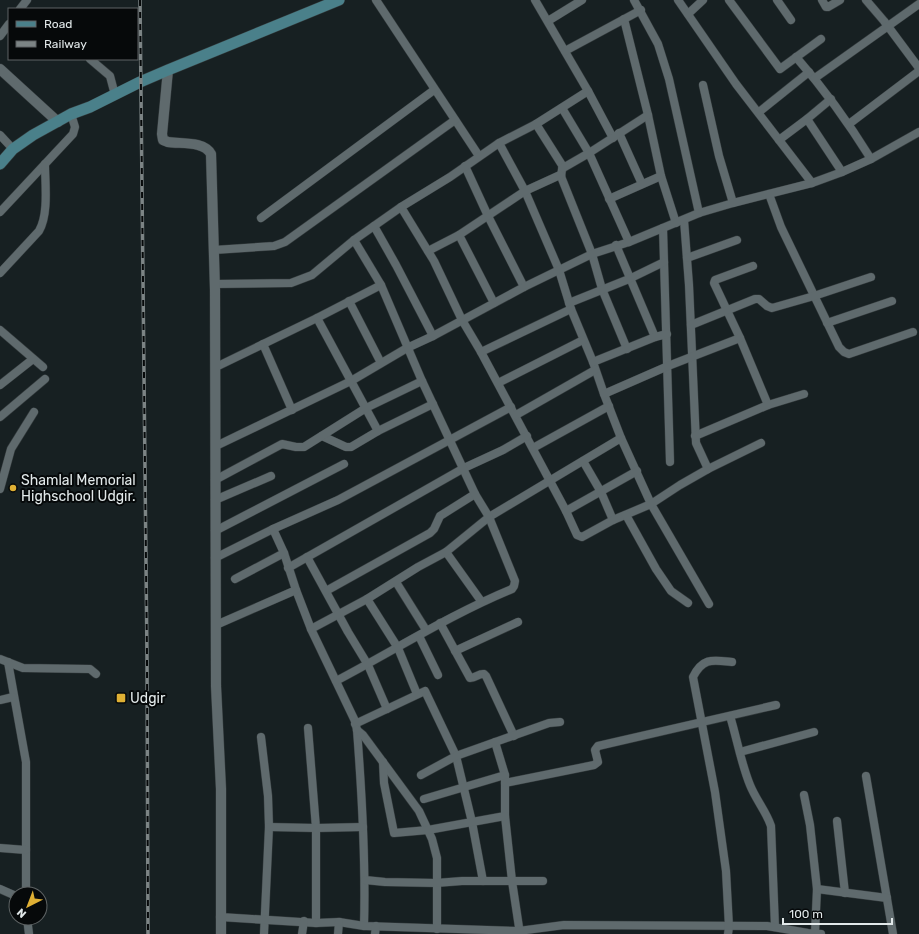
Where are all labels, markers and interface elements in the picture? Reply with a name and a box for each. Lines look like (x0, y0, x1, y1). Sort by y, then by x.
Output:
legend (8, 8, 138, 60)
text: Road (44, 17, 72, 31)
text: Railway (44, 37, 87, 51)
place label: Shamlal Memorial Highschool Udgir. (21, 472, 136, 505)
marker: Shamlal Memorial Highschool Udgir. (8, 483, 18, 493)
place label: Udgir (130, 690, 166, 707)
marker: Udgir (115, 692, 127, 704)
north arrow (8, 886, 48, 926)
scale bar (783, 900, 892, 926)
text: N (14, 906, 29, 921)
text: 100 m (789, 907, 823, 921)

